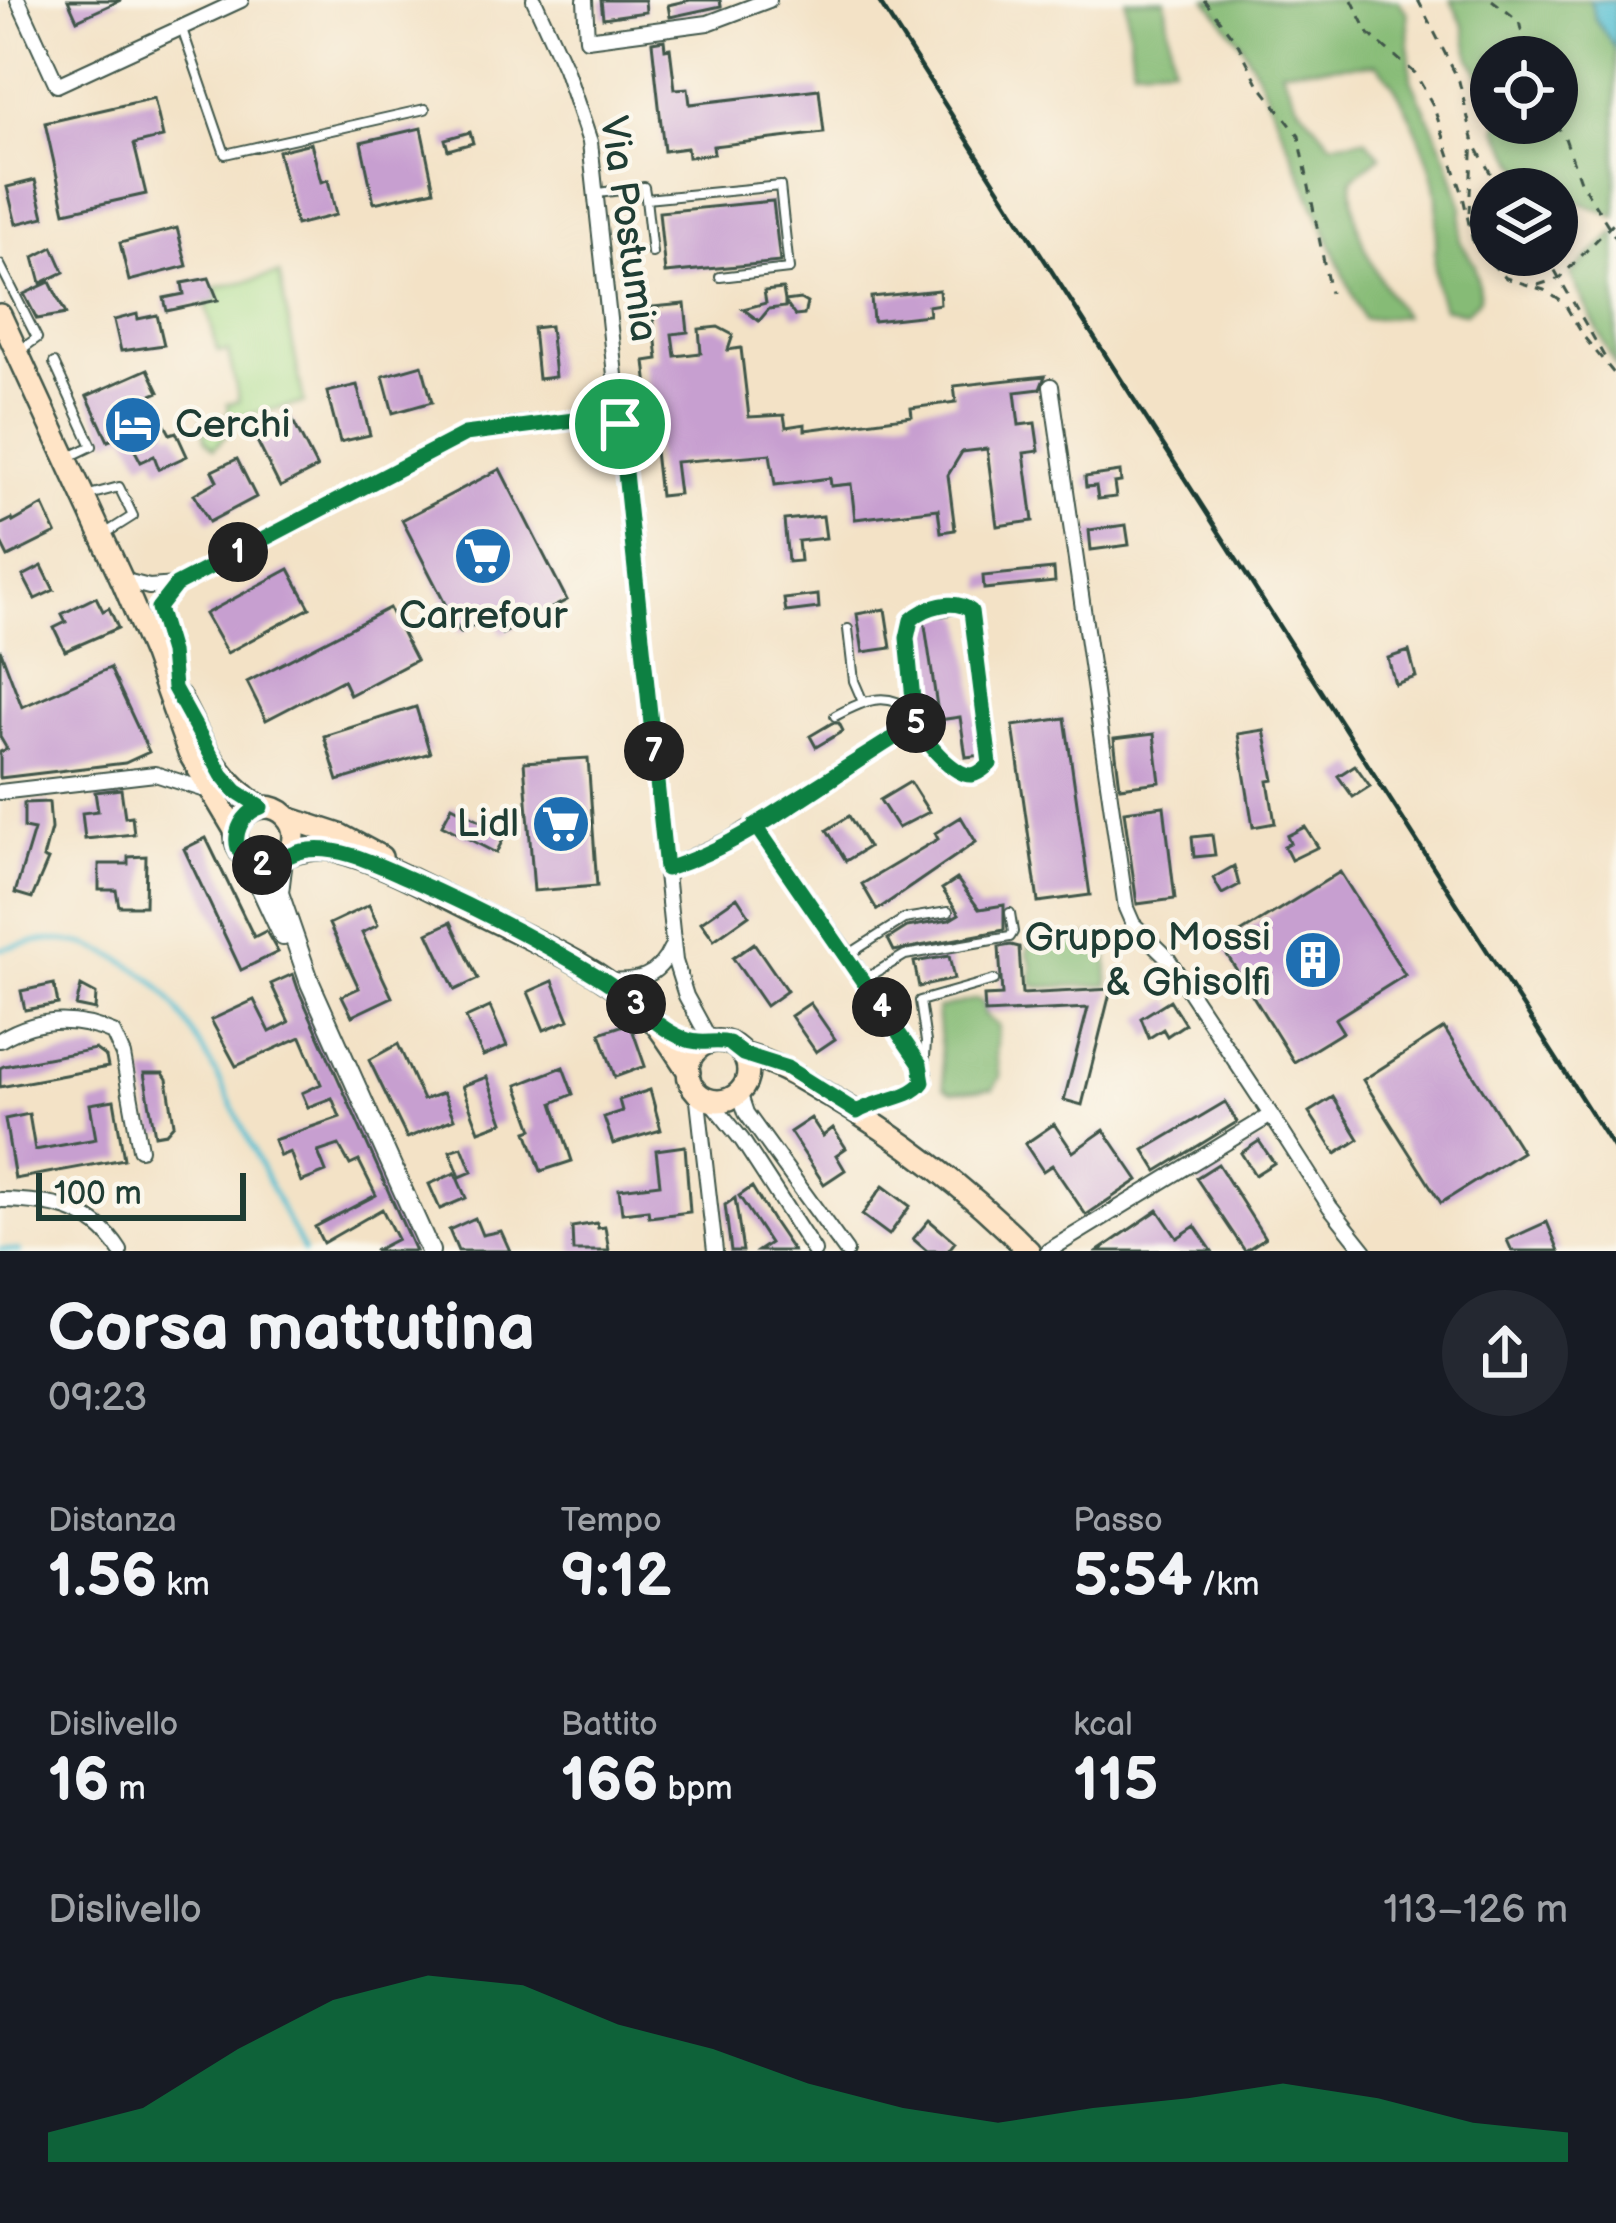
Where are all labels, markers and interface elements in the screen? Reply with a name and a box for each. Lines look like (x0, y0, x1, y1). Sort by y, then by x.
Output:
map controls (1470, 36, 1578, 276)
button: locate (1470, 36, 1578, 144)
street label: Via Postumia (589, 113, 667, 345)
button: layers (1470, 168, 1578, 276)
pin (569, 373, 671, 475)
icon: arrive (587, 391, 653, 457)
hotel icon: Cerchi (102, 394, 164, 456)
place label: Cerchi (175, 402, 291, 449)
pin: 1 (208, 522, 268, 582)
supermarket icon: Carrefour (452, 525, 514, 587)
text: 1 (231, 532, 245, 572)
place label: Carrefour (399, 593, 568, 640)
pin: 5 (886, 693, 946, 753)
text: 5 (906, 703, 926, 743)
pin: 7 (624, 721, 684, 781)
text: 7 (645, 731, 663, 771)
supermarket icon: Lidl (530, 793, 592, 855)
place label: Lidl (456, 801, 519, 848)
pin: 2 (232, 835, 292, 895)
text: 2 (252, 845, 272, 885)
place label: Gruppo Mossi & Ghisolfi (1024, 915, 1271, 1007)
building icon: Gruppo Mossi & Ghisolfi (1282, 929, 1344, 991)
pin: 3 (606, 974, 666, 1034)
pin: 4 (852, 977, 912, 1037)
text: 3 (626, 984, 646, 1024)
text: 4 (872, 987, 892, 1027)
scale bar (36, 1167, 246, 1220)
text: 100 m (54, 1174, 142, 1214)
text: Corsa mattutina (48, 1290, 535, 1369)
button: share (1442, 1290, 1568, 1416)
text: 09:23 (48, 1375, 148, 1422)
text: Distanza (48, 1501, 177, 1541)
text: Tempo (561, 1501, 662, 1541)
text: Passo (1073, 1501, 1163, 1541)
text: 1.56 (48, 1541, 157, 1613)
text: 9:12 (561, 1541, 671, 1613)
text: 5:54 (1073, 1541, 1192, 1613)
text: km (157, 1565, 210, 1605)
text: /km (1192, 1565, 1260, 1605)
text: Dislivello (48, 1705, 178, 1745)
text: Battito (561, 1705, 658, 1745)
text: kcal (1073, 1705, 1133, 1745)
text: 16 (48, 1745, 110, 1817)
text: 166 (561, 1745, 659, 1817)
text: 115 (1073, 1745, 1158, 1817)
text: m (110, 1769, 146, 1809)
text: bpm (659, 1769, 733, 1809)
text: Dislivello (48, 1887, 202, 1934)
text: 113–126 m (1383, 1887, 1568, 1934)

